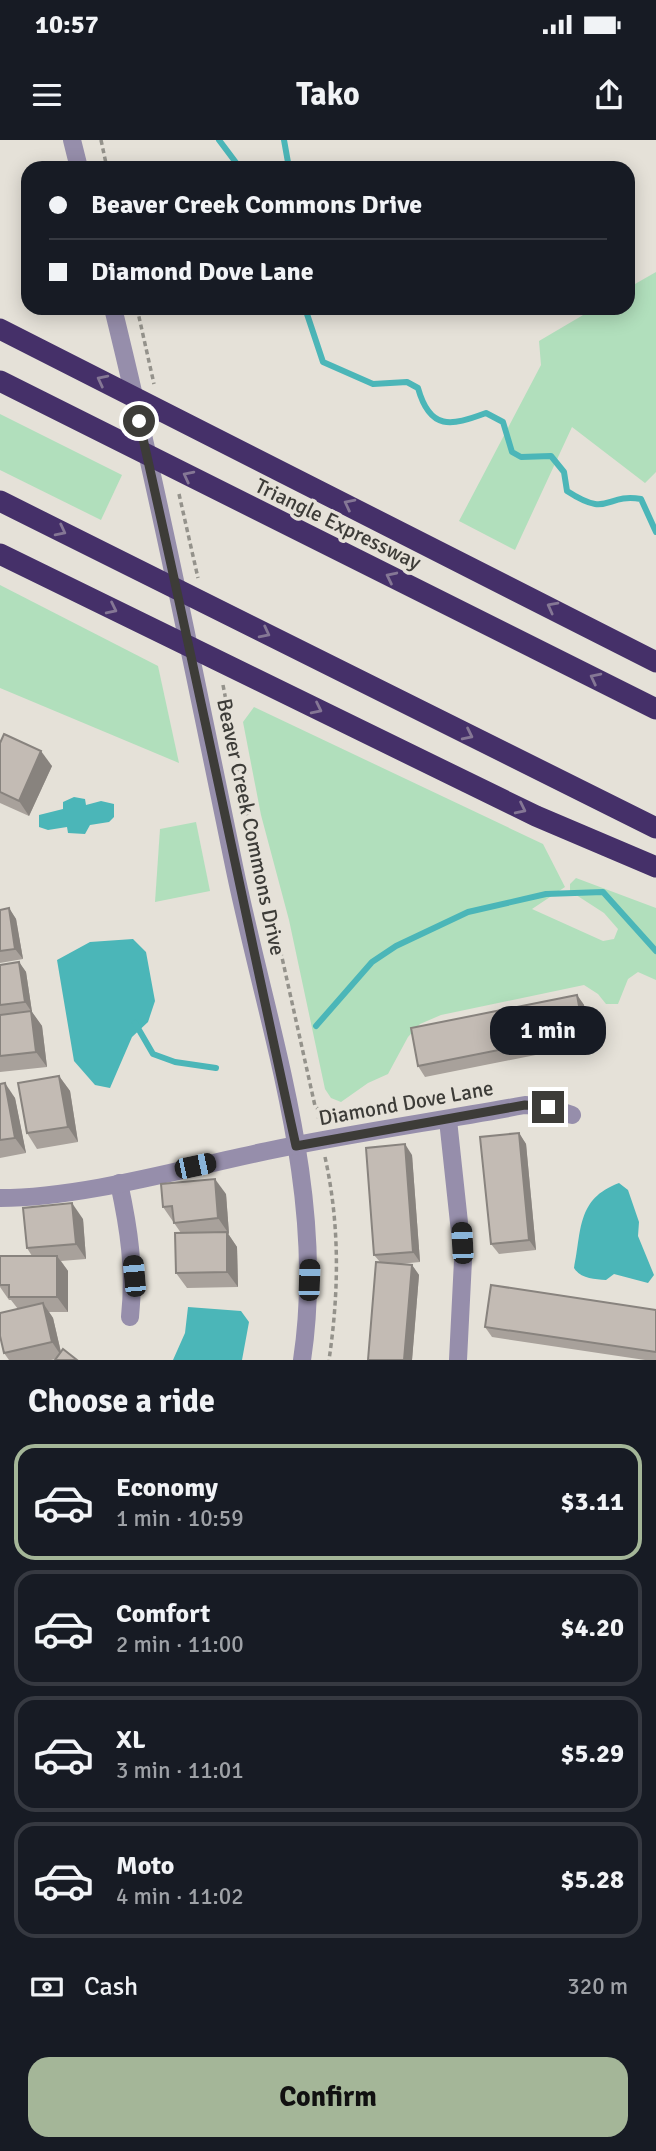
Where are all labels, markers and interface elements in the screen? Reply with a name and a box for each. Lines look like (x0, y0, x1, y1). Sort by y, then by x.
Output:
text: 10:57 (35, 9, 99, 41)
text: Tako (296, 75, 360, 114)
icon: menu (28, 76, 66, 114)
icon: share (590, 76, 628, 114)
text: Beaver Creek Commons Drive (91, 189, 422, 221)
text: Diamond Dove Lane (91, 256, 314, 288)
one-way arrow (97, 375, 109, 389)
route start (123, 405, 155, 437)
one-way arrow (182, 470, 195, 484)
street label: Triangle Expressway (251, 473, 425, 576)
one-way arrow (344, 499, 356, 513)
one-way arrow (54, 523, 66, 537)
one-way arrow (386, 571, 398, 585)
one-way arrow (105, 601, 117, 615)
one-way arrow (547, 602, 559, 615)
one-way arrow (257, 625, 270, 639)
one-way arrow (590, 673, 602, 687)
street label: Beaver Creek Commons Drive (211, 696, 291, 958)
one-way arrow (310, 701, 322, 715)
one-way arrow (461, 726, 473, 740)
one-way arrow (514, 800, 526, 814)
callout: 1 min (490, 1006, 606, 1054)
text: 1 min (520, 1016, 576, 1045)
street label: Diamond Dove Lane (317, 1075, 495, 1131)
route end (532, 1091, 564, 1123)
car (173, 1151, 218, 1181)
car (451, 1221, 474, 1265)
car (122, 1254, 147, 1298)
car (298, 1259, 321, 1301)
text: Choose a ride (28, 1382, 215, 1421)
icon: car (32, 1471, 95, 1534)
text: Economy (116, 1472, 218, 1504)
text: $3.11 (560, 1486, 624, 1518)
text: 1 min · 10:59 (116, 1504, 244, 1533)
icon: car (32, 1597, 95, 1660)
text: Comfort (116, 1598, 210, 1630)
text: $4.20 (560, 1612, 624, 1644)
text: 2 min · 11:00 (116, 1630, 244, 1659)
icon: car (32, 1723, 95, 1786)
text: XL (116, 1724, 146, 1756)
text: $5.29 (560, 1738, 624, 1770)
text: 3 min · 11:01 (116, 1756, 244, 1785)
icon: car (32, 1849, 95, 1912)
text: Moto (116, 1850, 174, 1882)
text: $5.28 (560, 1864, 624, 1896)
text: 4 min · 11:02 (116, 1882, 244, 1911)
icon: cash (28, 1968, 66, 2006)
text: Cash (84, 1971, 138, 2003)
text: 320 m (567, 1972, 628, 2001)
button: Confirm (28, 2057, 628, 2137)

